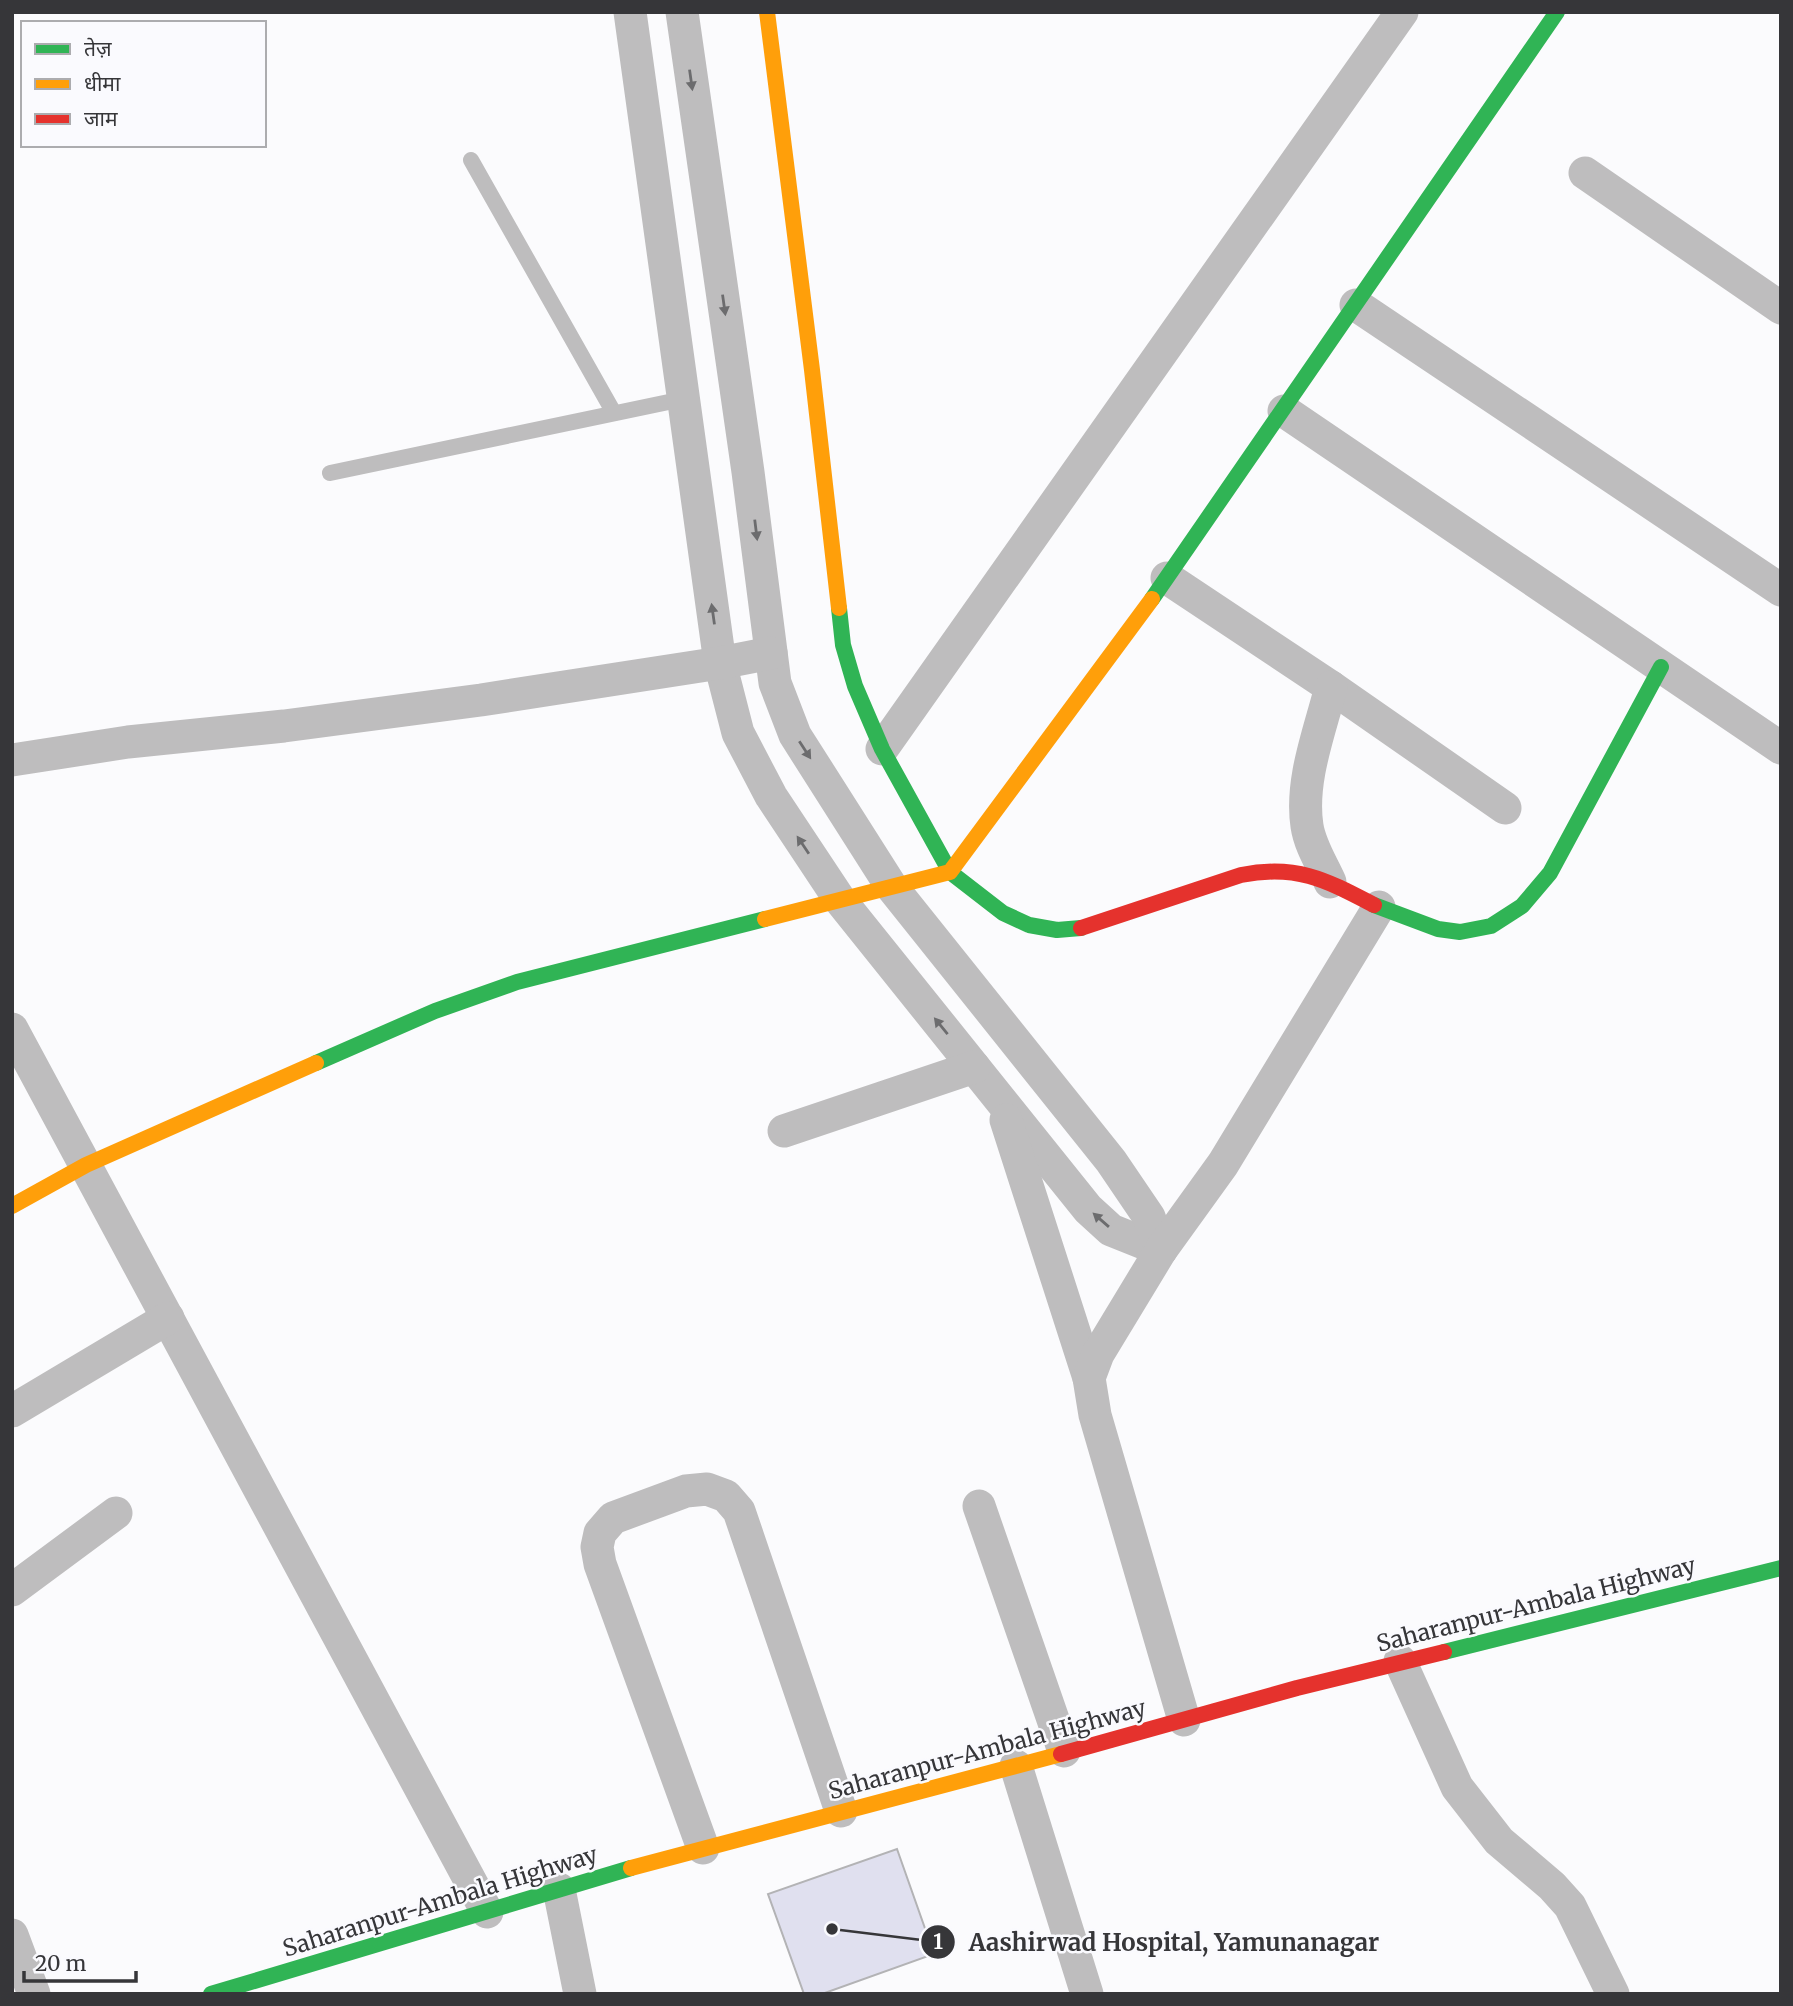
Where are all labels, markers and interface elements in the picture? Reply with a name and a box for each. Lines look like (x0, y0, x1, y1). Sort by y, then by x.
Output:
legend (21, 21, 266, 147)
text: तेज़ (84, 35, 112, 62)
one-way arrow (686, 69, 697, 91)
text: धीमा (84, 70, 121, 97)
text: जाम (84, 105, 118, 132)
one-way arrow (719, 294, 730, 316)
one-way arrow (750, 519, 761, 541)
one-way arrow (707, 602, 718, 624)
one-way arrow (798, 740, 811, 760)
one-way arrow (797, 835, 810, 855)
one-way arrow (933, 1017, 948, 1035)
one-way arrow (1092, 1213, 1109, 1229)
street label: Saharanpur-Ambala Highway (1374, 1550, 1699, 1658)
street label: Saharanpur-Ambala Highway (825, 1692, 1150, 1805)
street label: Saharanpur-Ambala Highway (279, 1839, 602, 1963)
callout: Aashirwad Hospital, Yamunanagar (920, 1920, 1394, 1965)
text: Aashirwad Hospital, Yamunanagar (968, 1927, 1379, 1958)
text: 1 (933, 1928, 943, 1955)
scale bar (24, 1940, 136, 1984)
text: 20 m (35, 1950, 87, 1977)

